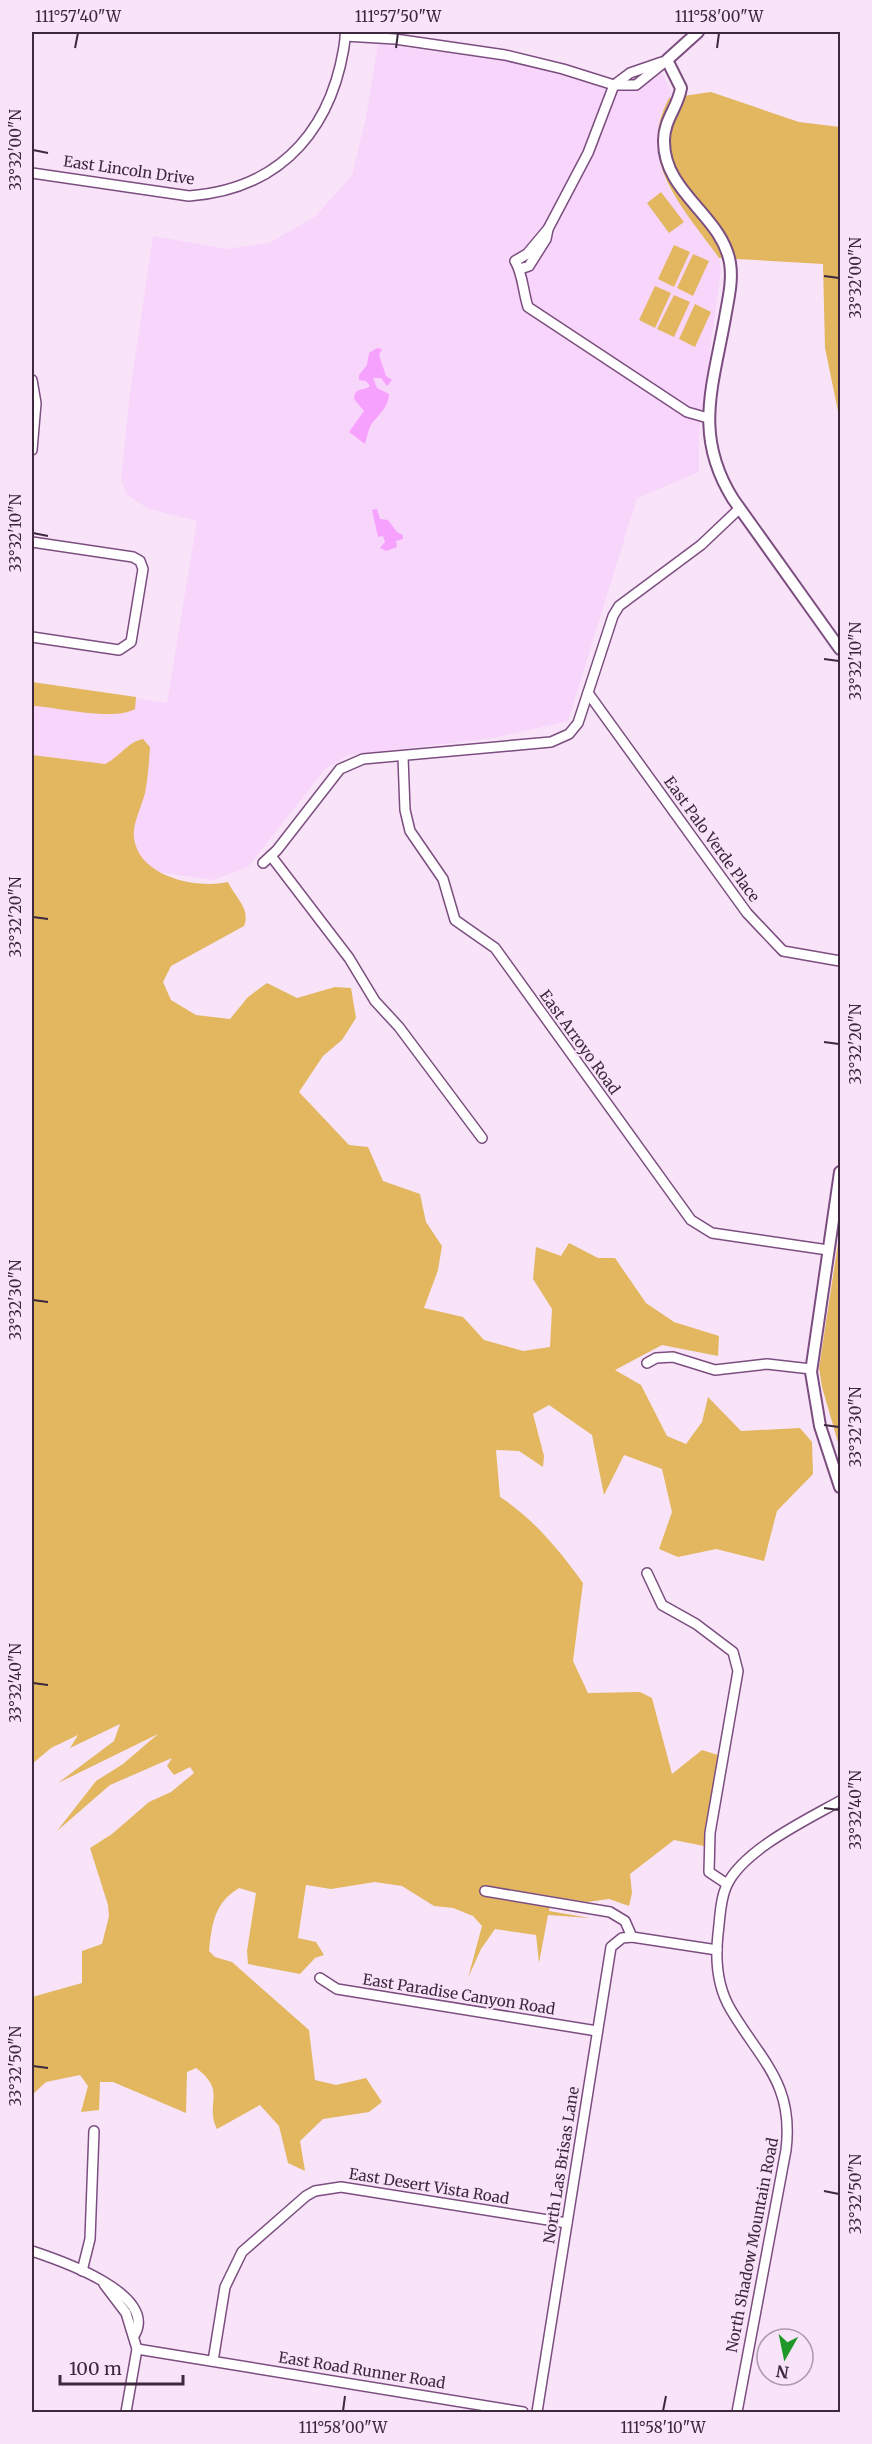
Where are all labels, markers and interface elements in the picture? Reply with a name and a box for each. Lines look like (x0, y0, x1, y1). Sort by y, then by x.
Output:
text: 111°57'40"W (35, 7, 122, 26)
text: 111°57'50"W (355, 7, 442, 26)
text: 111°58'00"W (675, 7, 764, 26)
text: 33°32'00"N (6, 109, 25, 191)
street label: East Lincoln Drive (62, 151, 196, 189)
text: 33°32'00"N (846, 237, 865, 319)
text: 33°32'10"N (6, 493, 25, 572)
text: 33°32'10"N (846, 621, 865, 700)
street label: East Palo Verde Place (660, 772, 764, 906)
text: 33°32'20"N (6, 876, 25, 957)
street label: East Arroyo Road (536, 986, 624, 1098)
text: 33°32'20"N (846, 1003, 865, 1084)
text: 33°32'30"N (6, 1259, 25, 1340)
text: 33°32'30"N (846, 1386, 865, 1467)
text: 33°32'40"N (6, 1643, 25, 1723)
text: 33°32'40"N (846, 1770, 865, 1850)
street label: East Paradise Canyon Road (361, 1969, 557, 2019)
text: 33°32'50"N (6, 2025, 25, 2106)
street label: North Las Brisas Lane (539, 2085, 583, 2245)
street label: North Shadow Mountain Road (722, 2136, 782, 2354)
text: 33°32'50"N (846, 2153, 865, 2234)
street label: East Desert Vista Road (348, 2164, 510, 2208)
north arrow (755, 2327, 815, 2387)
street label: East Road Runner Road (277, 2347, 447, 2393)
scale bar (60, 2348, 183, 2386)
text: 100 m (69, 2357, 122, 2380)
text: N (774, 2361, 790, 2383)
text: 111°58'00"W (299, 2418, 388, 2437)
text: 111°58'10"W (620, 2418, 707, 2437)

